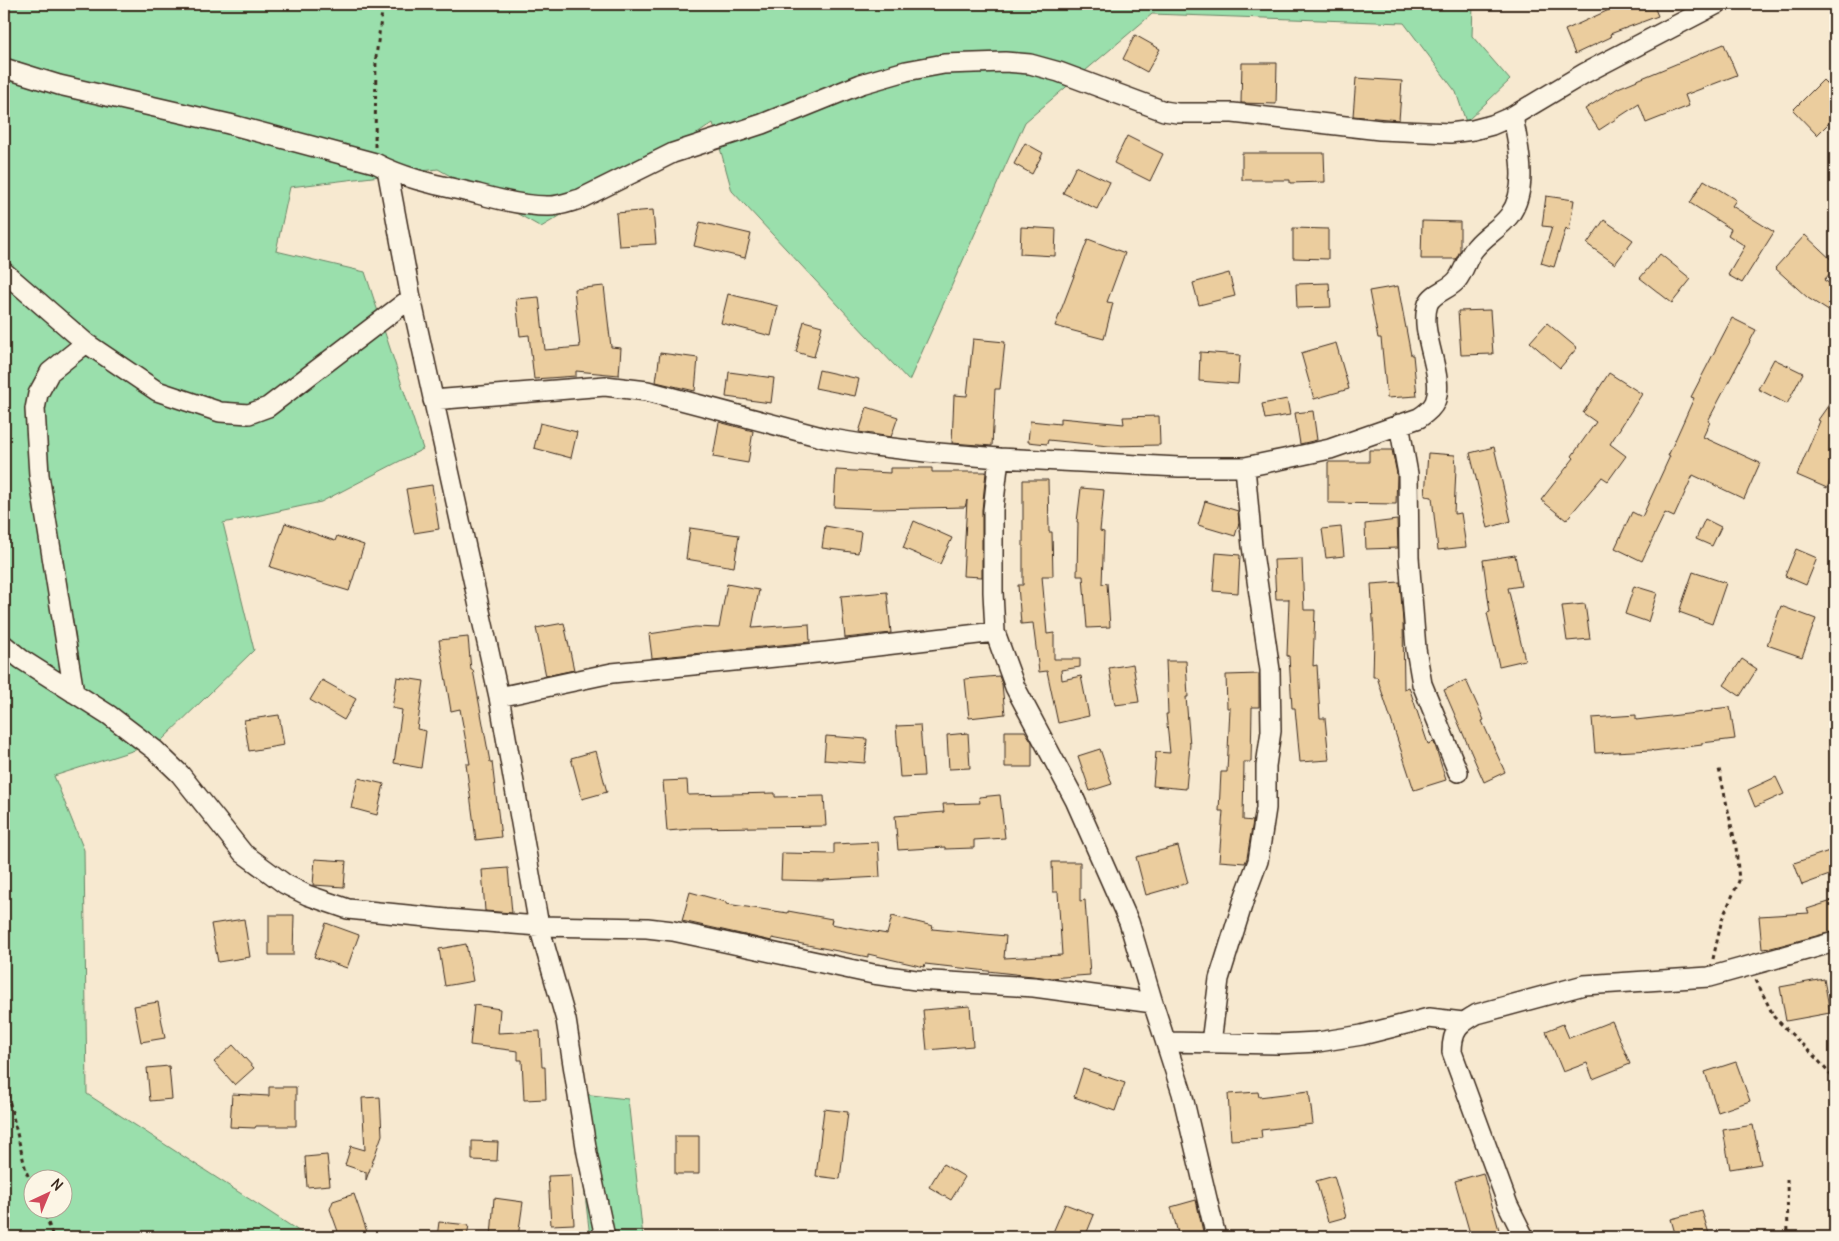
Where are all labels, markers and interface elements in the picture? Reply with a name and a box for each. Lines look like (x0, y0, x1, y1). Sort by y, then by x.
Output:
north arrow (22, 1168, 72, 1218)
text: N (47, 1175, 67, 1194)

